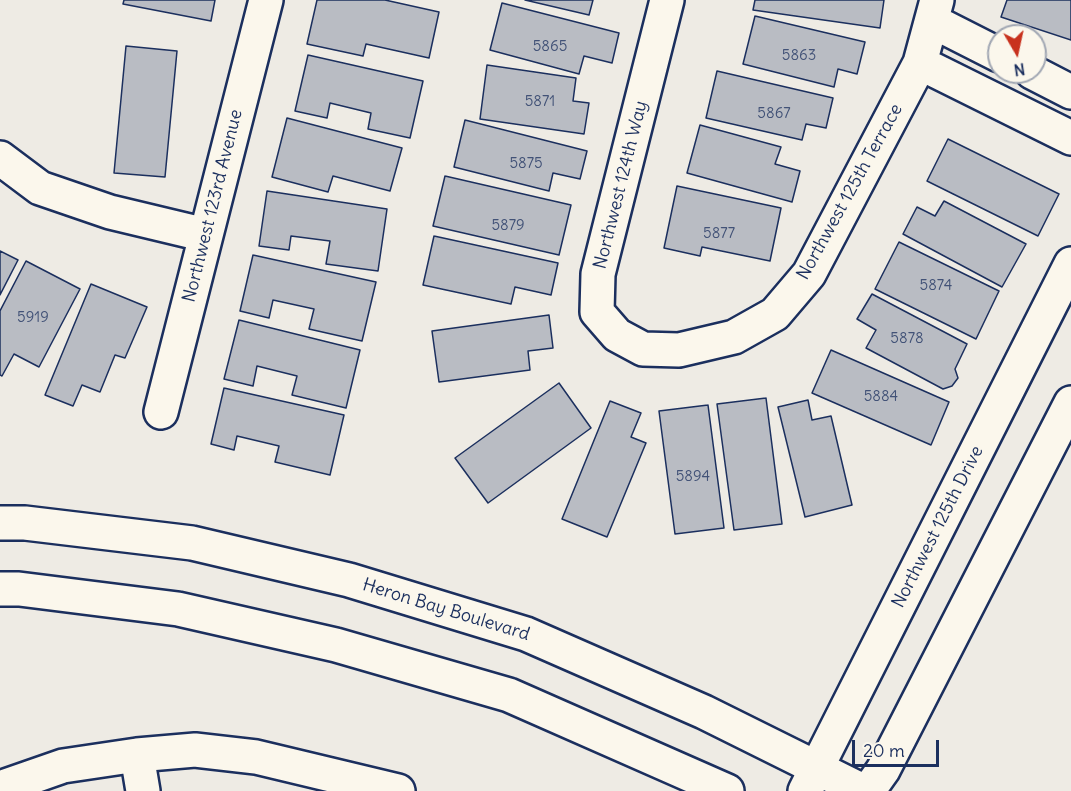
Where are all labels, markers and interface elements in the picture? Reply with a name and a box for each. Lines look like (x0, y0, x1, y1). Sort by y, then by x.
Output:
north arrow (987, 24, 1047, 84)
house number: 5865 (533, 38, 567, 56)
house number: 5863 (782, 47, 816, 65)
text: N (1012, 59, 1027, 81)
house number: 5871 (525, 93, 555, 111)
street label: Northwest 124th Way (590, 99, 652, 271)
street label: Northwest 125th Terrace (793, 100, 907, 284)
house number: 5867 (757, 105, 791, 123)
street label: Northwest 123rd Avenue (179, 107, 247, 305)
house number: 5875 (509, 155, 543, 173)
house number: 5879 (491, 217, 525, 235)
house number: 5877 (703, 225, 735, 243)
house number: 5874 (920, 277, 952, 295)
house number: 5919 (17, 309, 49, 327)
house number: 5878 (890, 330, 924, 348)
house number: 5884 (864, 388, 898, 406)
street label: Northwest 125th Drive (888, 442, 988, 612)
house number: 5894 (676, 468, 710, 486)
street label: Heron Bay Boulevard (360, 574, 532, 646)
scale bar (855, 728, 942, 766)
text: 20 m (863, 739, 905, 762)

